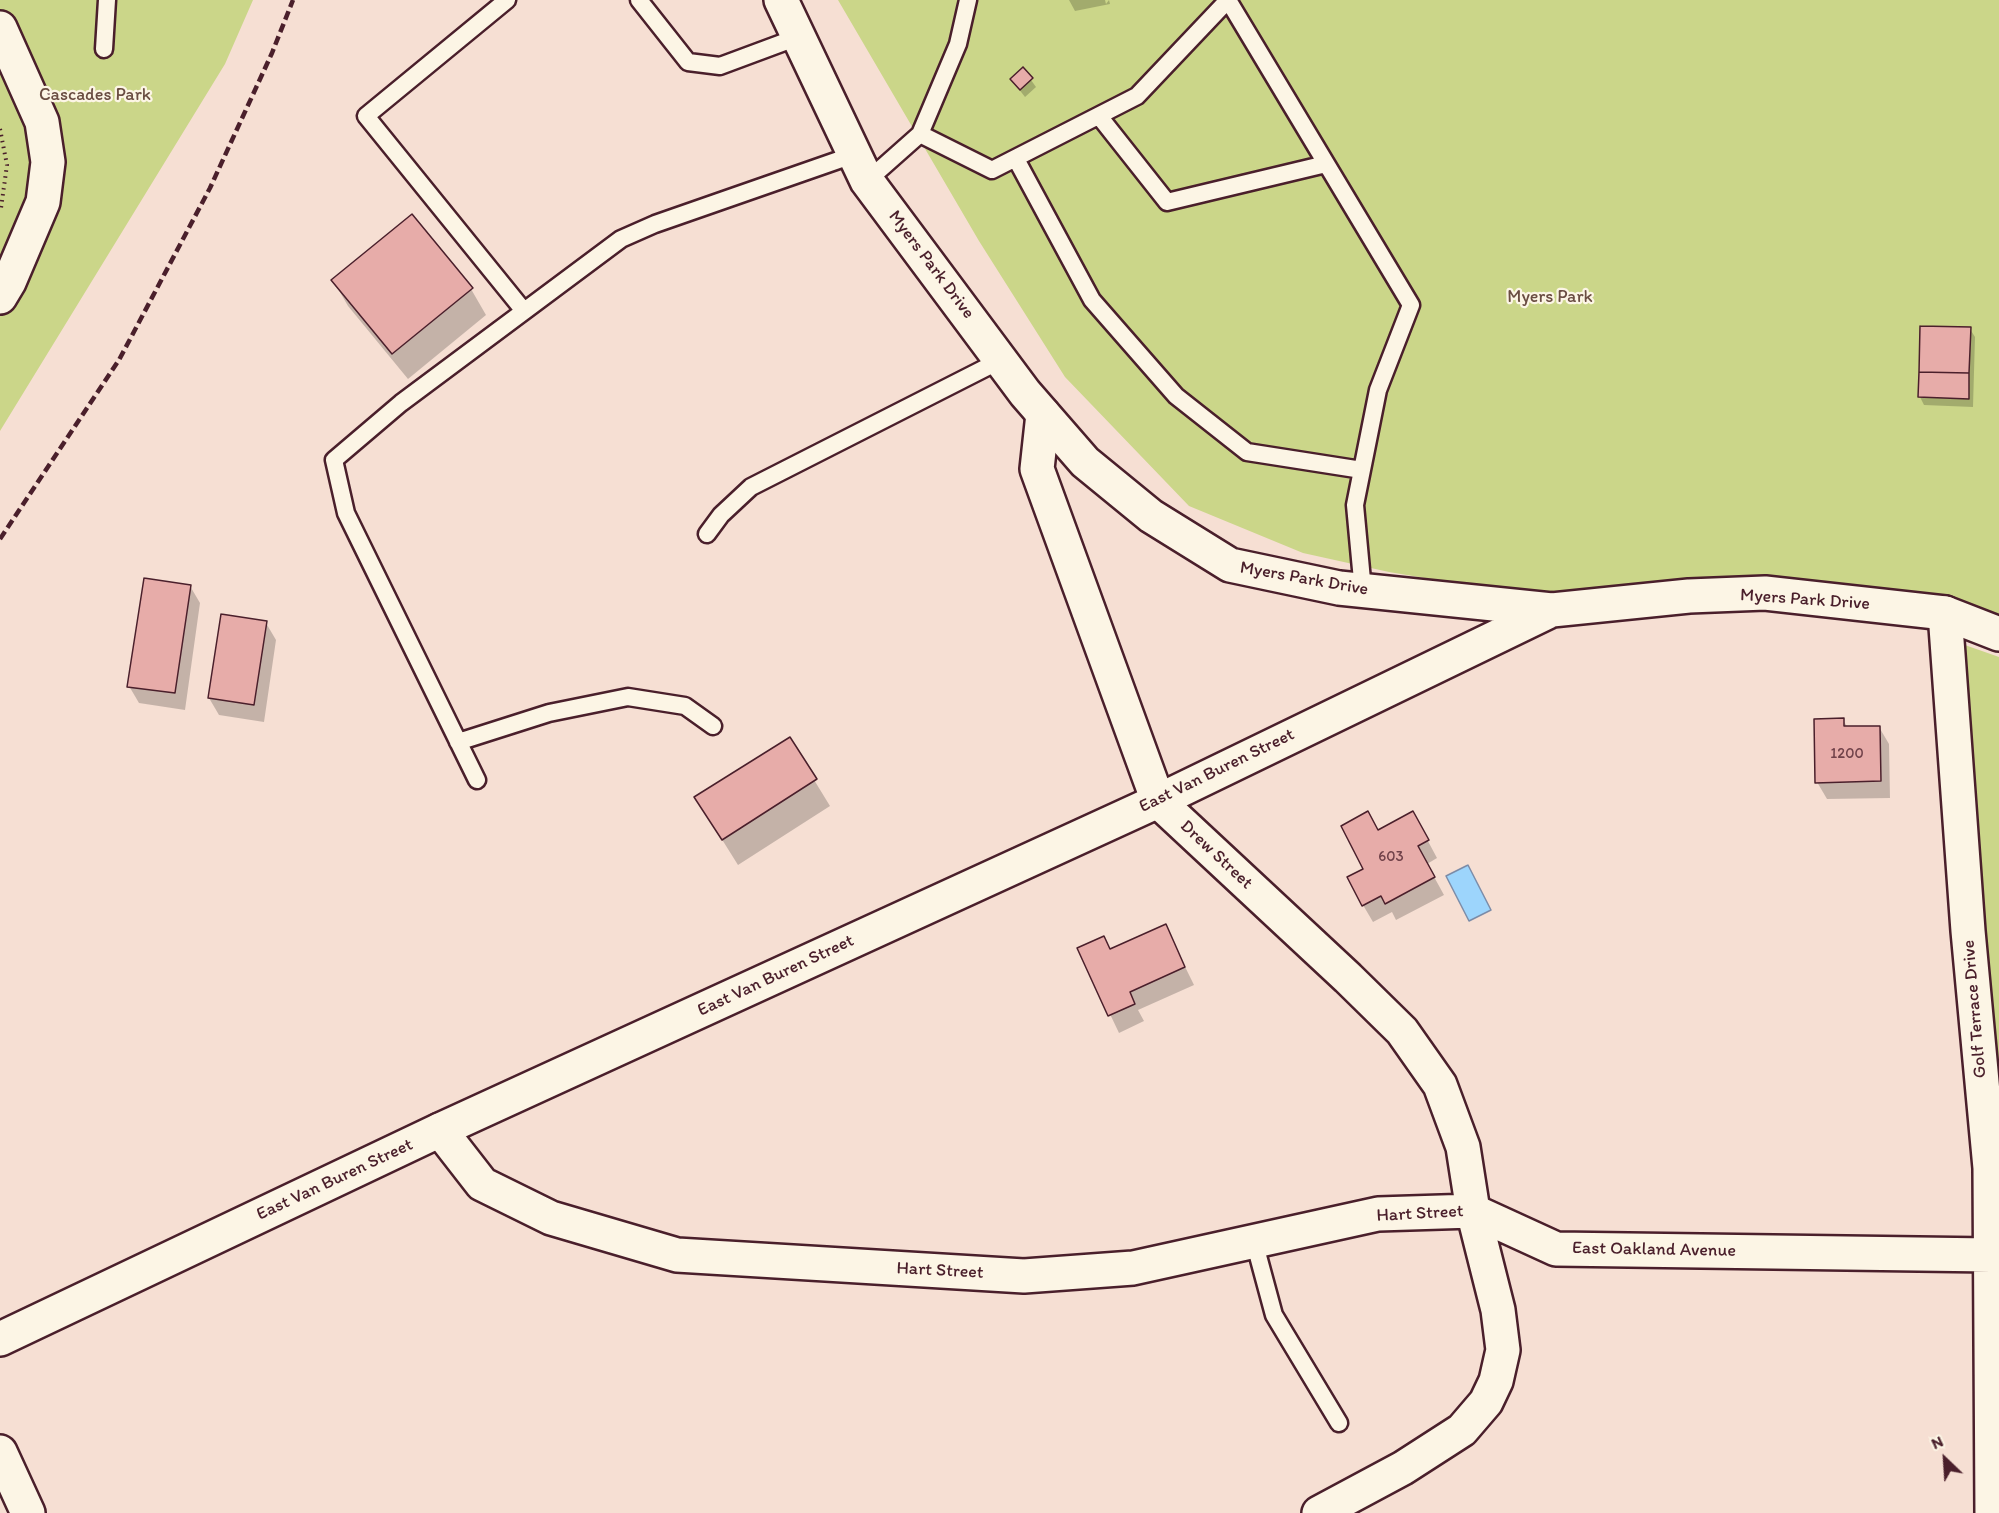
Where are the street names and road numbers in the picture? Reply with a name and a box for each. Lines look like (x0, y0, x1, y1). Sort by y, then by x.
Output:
street label: Myers Park Drive (883, 207, 979, 323)
street label: Myers Park Drive (1238, 557, 1370, 601)
street label: Myers Park Drive (1739, 585, 1871, 615)
street label: East Van Buren Street (1136, 724, 1298, 818)
street label: Drew Street (1175, 816, 1257, 894)
street label: East Van Buren Street (694, 930, 858, 1022)
street label: Golf Terrace Drive (1958, 939, 1992, 1079)
street label: East Van Buren Street (253, 1134, 417, 1226)
street label: Hart Street (1376, 1201, 1464, 1227)
street label: East Oakland Avenue (1572, 1238, 1736, 1262)
street label: Hart Street (896, 1258, 984, 1284)

